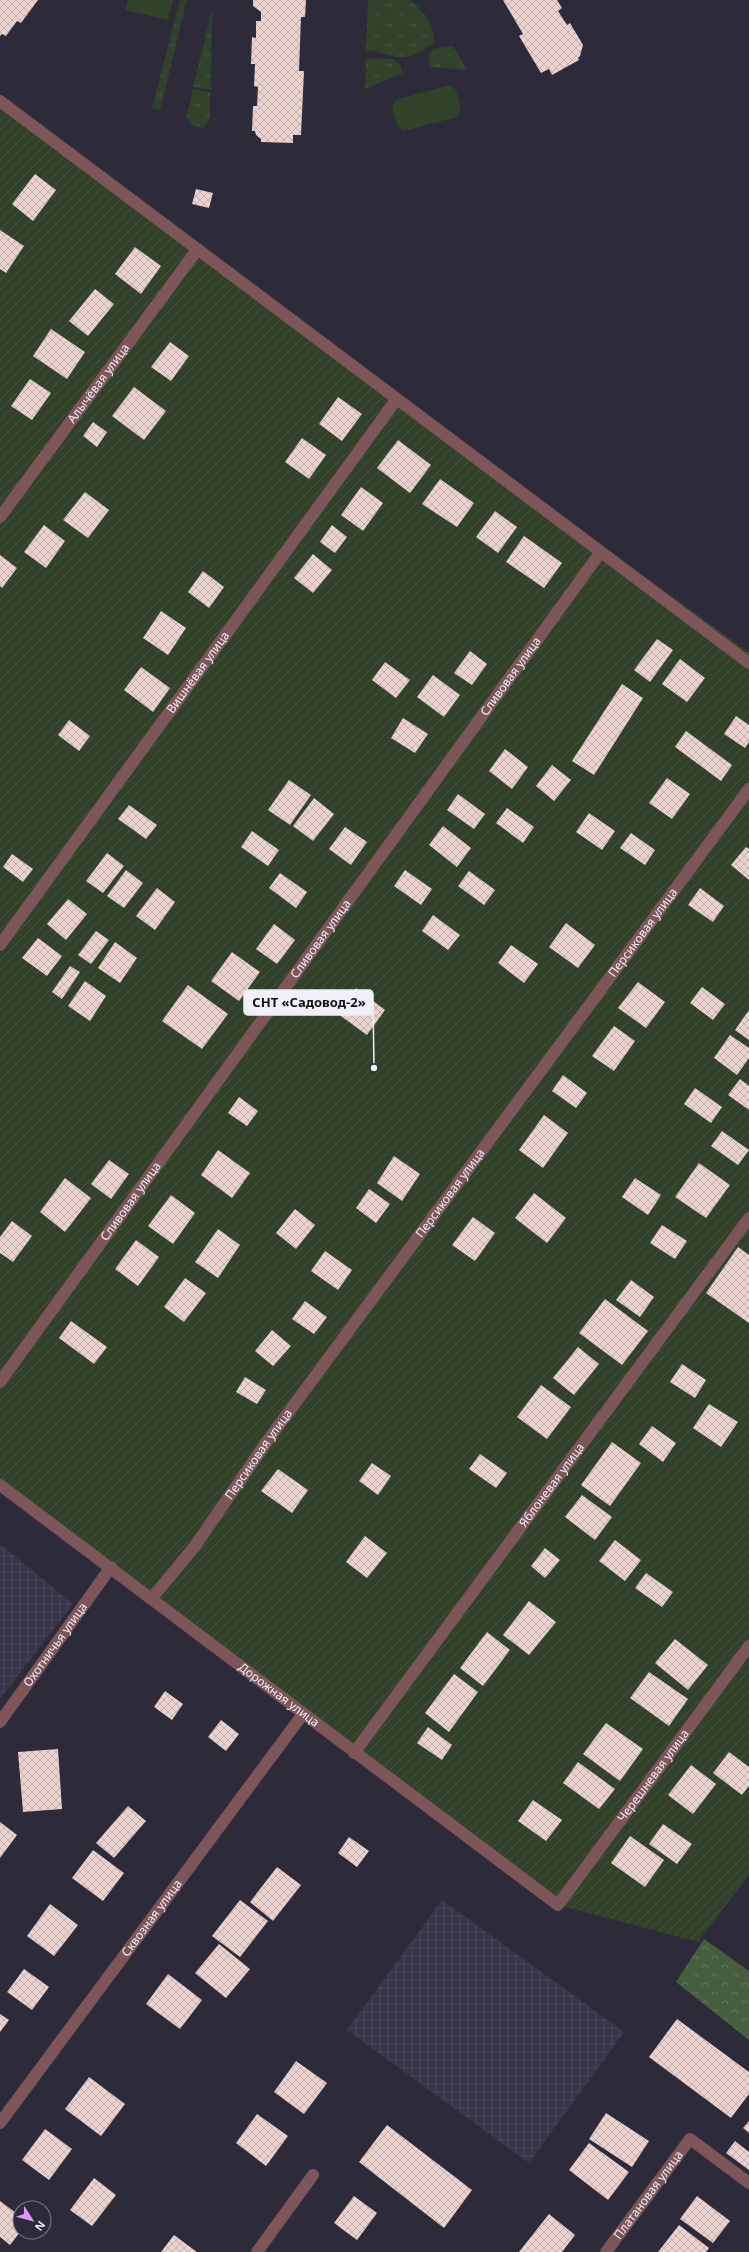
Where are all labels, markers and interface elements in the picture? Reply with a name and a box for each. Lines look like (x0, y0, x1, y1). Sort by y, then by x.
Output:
street label: Алычёвая улица (63, 340, 133, 426)
street label: Вишнёвая улица (162, 628, 233, 717)
street label: Сливовая улица (476, 633, 545, 719)
street label: Персиковая улица (604, 884, 681, 980)
street label: Сливовая улица (286, 896, 355, 982)
callout: СНТ «Садовод-2» (244, 990, 373, 1015)
text: СНТ «Садовод-2» (252, 993, 366, 1011)
street label: Персиковая улица (411, 1145, 489, 1241)
street label: Сливовая улица (96, 1158, 165, 1244)
street label: Персиковая улица (221, 1405, 296, 1503)
street label: Яблоневая улица (515, 1439, 588, 1530)
street label: Охотничья улица (19, 1599, 91, 1690)
street label: Дорожная улица (235, 1658, 323, 1731)
street label: Черешневая улица (613, 1726, 693, 1825)
street label: Сквозная улица (117, 1876, 186, 1960)
street label: Платановая улица (609, 2147, 687, 2243)
north arrow (12, 2200, 52, 2240)
text: N (32, 2218, 49, 2234)

